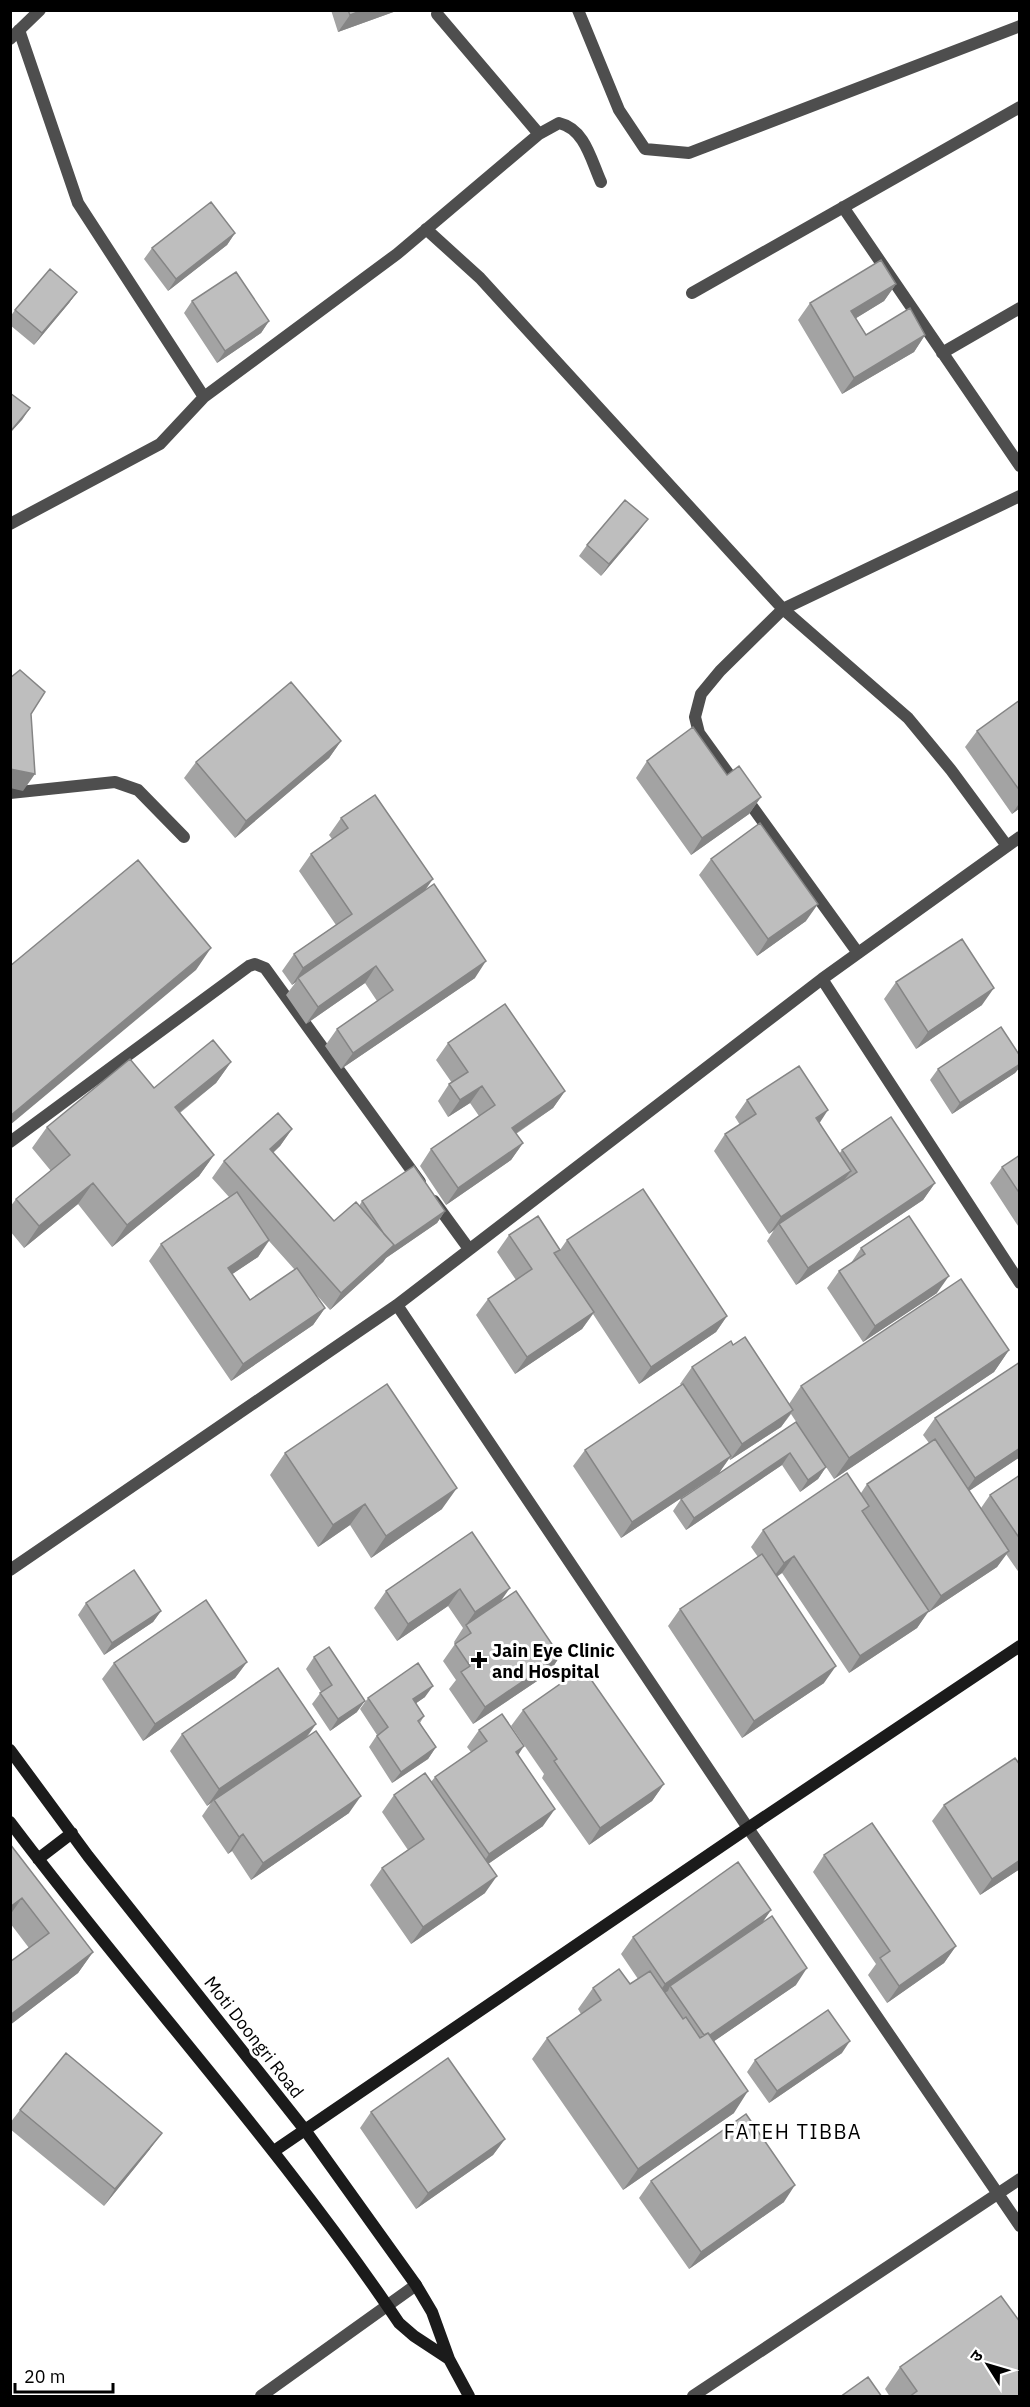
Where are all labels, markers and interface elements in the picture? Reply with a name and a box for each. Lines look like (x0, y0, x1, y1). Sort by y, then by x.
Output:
place label: Jain Eye Clinic and Hospital (492, 1639, 615, 1683)
marker: Jain Eye Clinic and Hospital (470, 1651, 488, 1669)
street label: Moti Doongri Road (199, 1971, 309, 2103)
district label: FATEH TIBBA (724, 2118, 862, 2145)
north arrow (958, 2335, 1018, 2395)
text: उ (965, 2346, 987, 2366)
scale bar (15, 2356, 112, 2394)
text: 20 m (24, 2365, 66, 2388)

